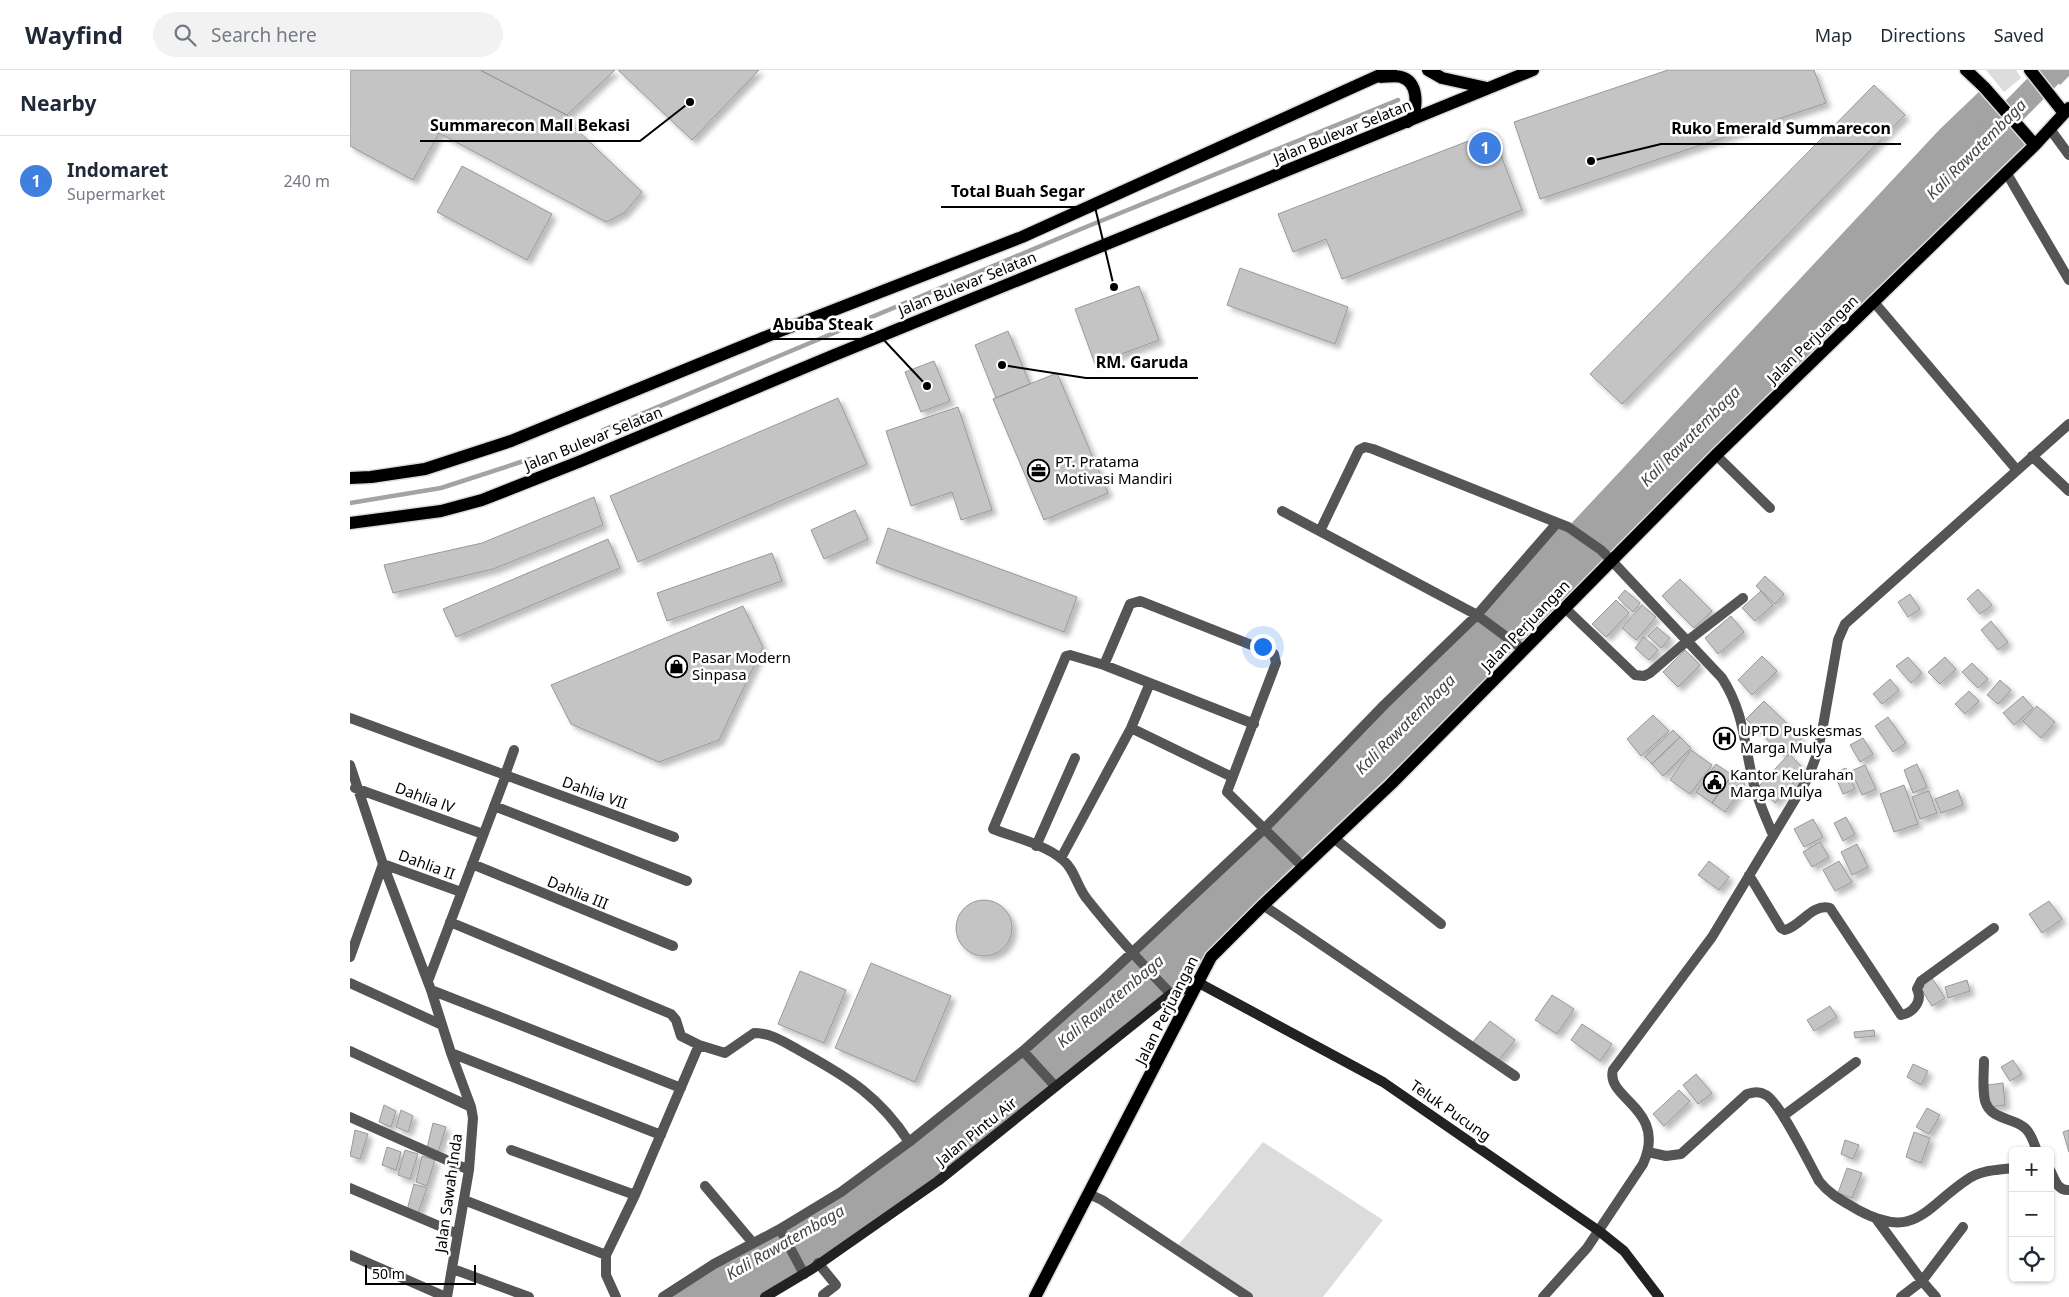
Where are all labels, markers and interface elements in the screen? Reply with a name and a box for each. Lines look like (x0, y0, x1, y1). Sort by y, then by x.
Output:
search box (153, 12, 503, 57)
text: Wayfind (25, 18, 123, 51)
icon: search (171, 21, 199, 49)
text: Search here (211, 22, 317, 48)
text: Map (1815, 23, 1852, 47)
text: Directions (1880, 23, 1966, 47)
text: Saved (1994, 23, 2044, 47)
text: Nearby (20, 89, 96, 117)
street label: Jalan Bulevar Selatan (1268, 94, 1414, 169)
water label: Kali Rawatembaga (1921, 94, 2031, 204)
callout: Summarecon Mall Bekasi (420, 110, 640, 141)
callout: Ruko Emerald Summarecon (1661, 113, 1901, 144)
text: Summarecon Mall Bekasi (430, 114, 630, 136)
text: Ruko Emerald Summarecon (1671, 117, 1891, 139)
pin: 1 (1469, 129, 1501, 167)
text: Indomaret (67, 157, 168, 183)
text: 1 (31, 170, 41, 192)
text: 240 m (283, 170, 330, 192)
callout: Total Buah Segar (941, 176, 1095, 207)
text: Total Buah Segar (951, 180, 1085, 202)
text: Supermarket (67, 183, 165, 205)
street label: Jalan Bulevar Selatan (893, 246, 1039, 321)
street label: Jalan Perjuangan (1761, 290, 1862, 389)
callout: Abuba Steak (763, 308, 883, 339)
text: Abuba Steak (773, 313, 873, 335)
callout: RM. Garuda (1086, 347, 1198, 378)
text: RM. Garuda (1096, 351, 1188, 373)
water label: Kali Rawatembaga (1635, 381, 1745, 491)
street label: Jalan Bulevar Selatan (519, 401, 665, 476)
place label: PT. Pratama Motivasi Mandiri (1055, 451, 1172, 488)
office icon: PT. Pratama Motivasi Mandiri (1027, 458, 1051, 482)
street label: Jalan Perjuangan (1475, 575, 1574, 676)
your location (1250, 634, 1276, 660)
place label: Pasar Modern Sinpasa (692, 647, 791, 684)
shop icon: Pasar Modern Sinpasa (664, 654, 688, 678)
water label: Kali Rawatembaga (1350, 669, 1460, 779)
place label: UPTD Puskesmas Marga Mulya (1740, 720, 1862, 757)
hospital icon: UPTD Puskesmas Marga Mulya (1712, 727, 1736, 751)
place label: Kantor Kelurahan Marga Mulya (1730, 764, 1854, 801)
street label: Dahlia VII (560, 771, 630, 813)
public building icon: Kantor Kelurahan Marga Mulya (1702, 771, 1726, 795)
street label: Dahlia lV (393, 777, 457, 817)
street label: Dahlia II (396, 845, 458, 883)
street label: Dahlia III (545, 871, 611, 913)
water label: Kali Rawatembaga (1052, 950, 1168, 1052)
street label: Jalan Perjuangan (1129, 952, 1202, 1070)
street label: Teluk Pucung (1407, 1075, 1495, 1145)
street label: Jalan Pintu Air (930, 1092, 1021, 1171)
street label: Jalan Sawah Inda (429, 1132, 466, 1256)
map controls (2009, 1147, 2054, 1282)
button: + (2009, 1147, 2054, 1192)
button: − (2009, 1192, 2054, 1237)
water label: Kali Rawatembaga (722, 1199, 848, 1285)
button: locate (2009, 1237, 2054, 1282)
scale bar (365, 1262, 476, 1285)
text: 50 m (372, 1264, 405, 1283)

